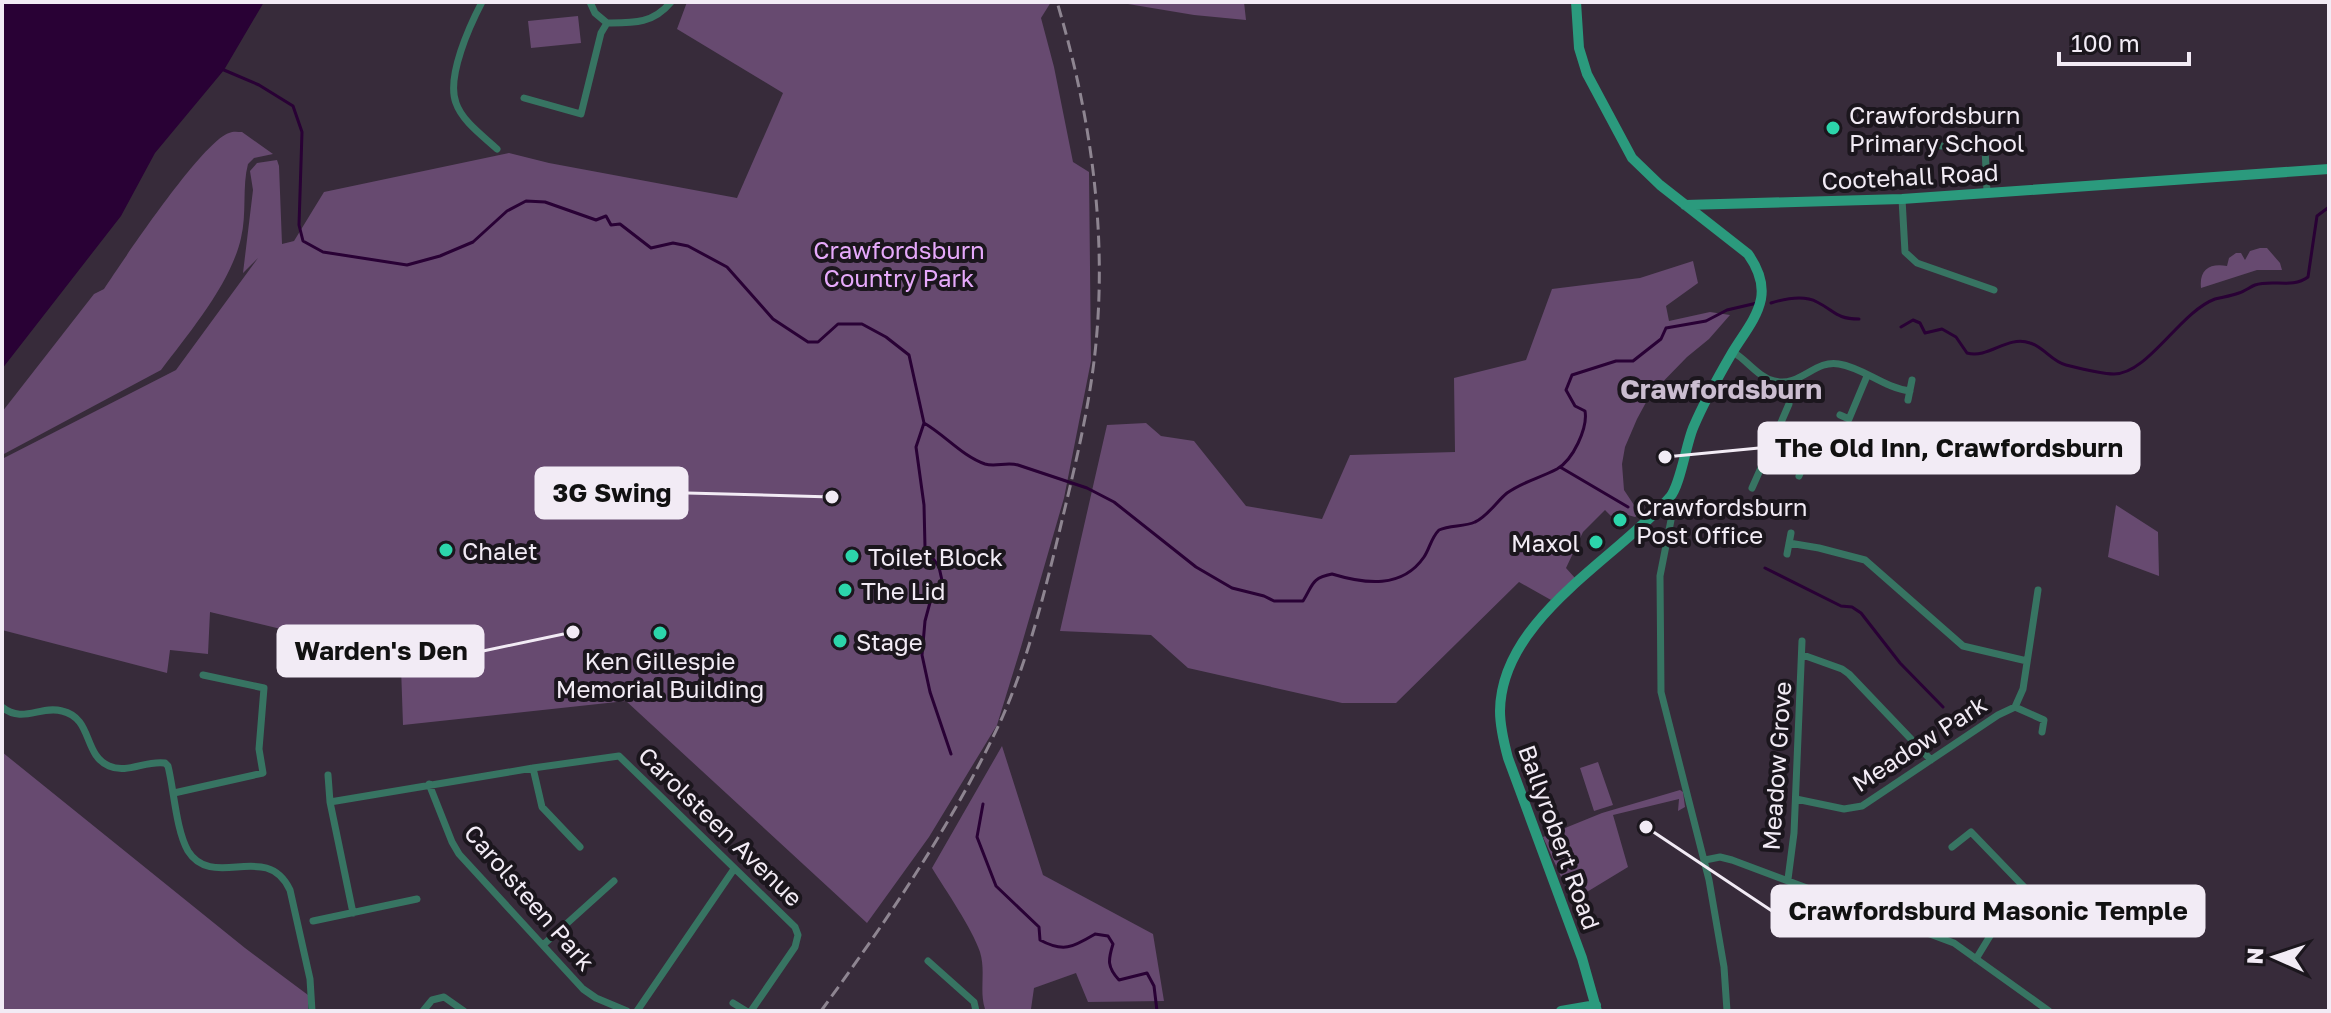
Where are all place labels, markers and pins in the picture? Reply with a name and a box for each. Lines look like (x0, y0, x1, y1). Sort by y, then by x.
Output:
place label: Crawfordsburn Primary School (1849, 100, 2025, 157)
marker: Crawfordsburn Primary School (1824, 119, 1842, 137)
callout: The Old Inn, Crawfordsburn (1759, 423, 2139, 473)
callout: 3G Swing (536, 468, 687, 518)
place label: Crawfordsburn Post Office (1636, 492, 1808, 549)
marker: Crawfordsburn Post Office (1611, 511, 1629, 529)
place label: Maxol (1511, 528, 1580, 557)
marker: Maxol (1587, 533, 1605, 551)
place label: Chalet (462, 536, 538, 565)
marker: Chalet (437, 541, 455, 559)
place label: Toilet Block (868, 542, 1003, 571)
marker: Toilet Block (843, 547, 861, 565)
place label: The Lid (861, 576, 945, 605)
marker: The Lid (836, 581, 854, 599)
marker: Ken Gillespie Memorial Building (651, 624, 669, 642)
callout: Warden's Den (278, 626, 483, 676)
place label: Stage (856, 627, 923, 656)
marker: Stage (831, 632, 849, 650)
place label: Ken Gillespie Memorial Building (556, 646, 764, 703)
callout: Crawfordsburd Masonic Temple (1772, 886, 2204, 936)

